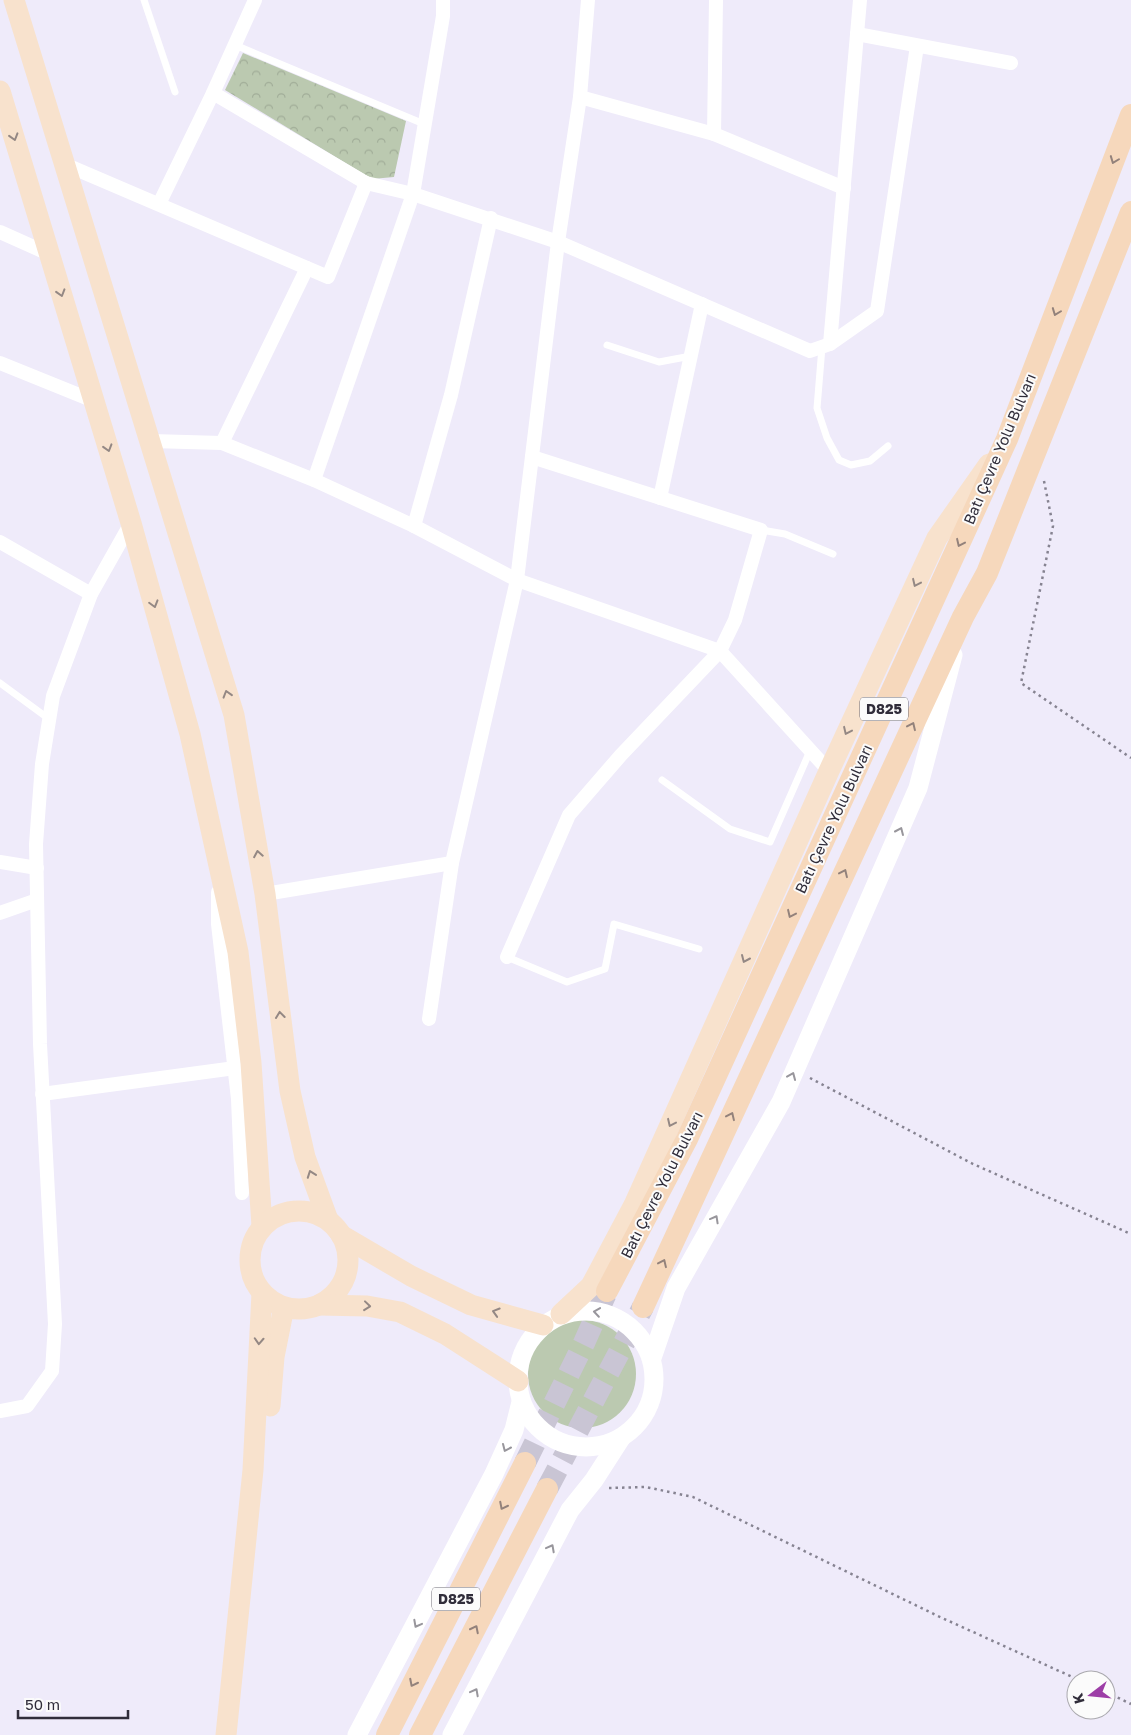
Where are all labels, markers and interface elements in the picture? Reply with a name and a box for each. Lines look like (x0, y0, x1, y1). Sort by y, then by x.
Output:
one-way arrow (9, 133, 19, 141)
one-way arrow (1109, 155, 1120, 164)
one-way arrow (55, 288, 65, 296)
one-way arrow (1051, 307, 1062, 316)
street label: Batı Çevre Yolu Bulvarı (959, 370, 1039, 527)
one-way arrow (103, 444, 113, 452)
one-way arrow (955, 538, 966, 547)
one-way arrow (911, 578, 922, 587)
one-way arrow (148, 600, 158, 608)
one-way arrow (223, 691, 233, 699)
road number: D825 (860, 698, 908, 721)
one-way arrow (906, 722, 917, 731)
one-way arrow (844, 725, 854, 734)
street label: Batı Çevre Yolu Bulvarı (791, 741, 876, 896)
one-way arrow (893, 827, 904, 836)
one-way arrow (253, 849, 263, 858)
one-way arrow (838, 869, 848, 878)
one-way arrow (786, 909, 797, 918)
one-way arrow (741, 954, 752, 963)
one-way arrow (276, 1010, 286, 1019)
one-way arrow (786, 1072, 797, 1081)
street label: Batı Çevre Yolu Bulvarı (616, 1108, 706, 1261)
one-way arrow (725, 1112, 736, 1121)
one-way arrow (667, 1118, 678, 1127)
one-way arrow (307, 1170, 317, 1179)
one-way arrow (709, 1215, 719, 1224)
one-way arrow (657, 1259, 667, 1268)
one-way arrow (364, 1301, 372, 1312)
one-way arrow (593, 1307, 601, 1318)
one-way arrow (492, 1308, 500, 1318)
one-way arrow (254, 1338, 265, 1346)
one-way arrow (501, 1443, 512, 1452)
one-way arrow (499, 1501, 509, 1510)
one-way arrow (544, 1544, 554, 1553)
road number: D825 (432, 1588, 480, 1610)
one-way arrow (413, 1619, 423, 1628)
one-way arrow (469, 1626, 479, 1635)
north arrow (1066, 1670, 1116, 1720)
one-way arrow (409, 1678, 419, 1687)
scale bar (18, 1688, 128, 1720)
one-way arrow (469, 1688, 479, 1697)
text: K (1068, 1691, 1088, 1706)
text: 50 m (25, 1695, 60, 1713)

